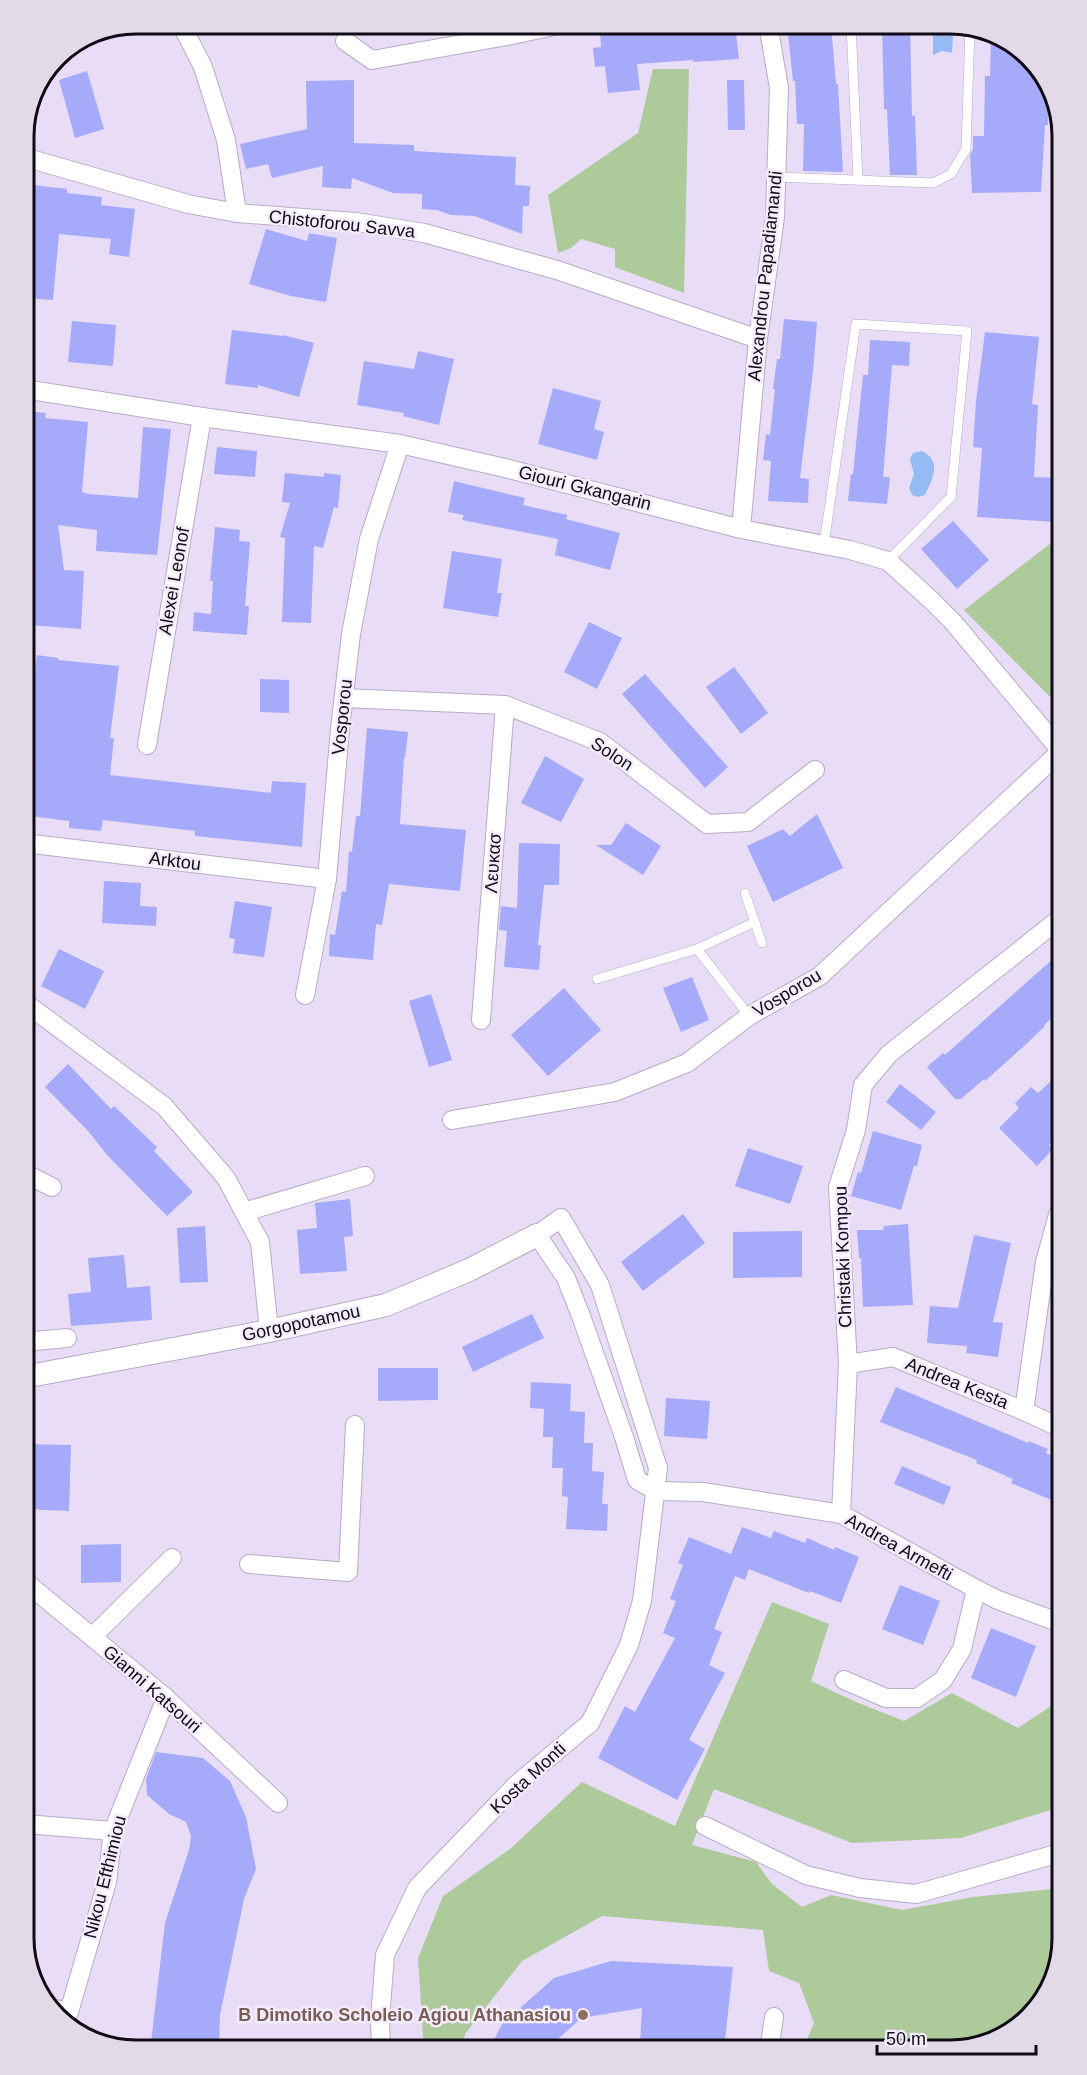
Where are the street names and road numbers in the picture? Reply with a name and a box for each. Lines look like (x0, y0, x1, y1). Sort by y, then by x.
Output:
street label: Alexandrou Papadiamandi (744, 170, 786, 382)
street label: Chistoforou Savva (268, 206, 417, 242)
street label: Giouri Gkangarin (517, 462, 653, 514)
street label: Alexei Leonof (155, 525, 193, 636)
street label: Vosporou (328, 678, 356, 756)
street label: Solon (587, 733, 637, 775)
street label: Λευκασ (481, 832, 505, 894)
street label: Arktou (148, 848, 202, 874)
street label: Vosporou (749, 965, 825, 1021)
street label: Christaki Kompou (831, 1186, 855, 1328)
street label: Gorgopotamou (240, 1301, 362, 1345)
street label: Andrea Kesta (903, 1353, 1012, 1413)
street label: Andrea Armefti (842, 1509, 956, 1585)
street label: Gianni Katsouri (99, 1641, 205, 1737)
street label: Kosta Monti (486, 1738, 570, 1818)
street label: Nikou Efthimiou (80, 1813, 130, 1941)

